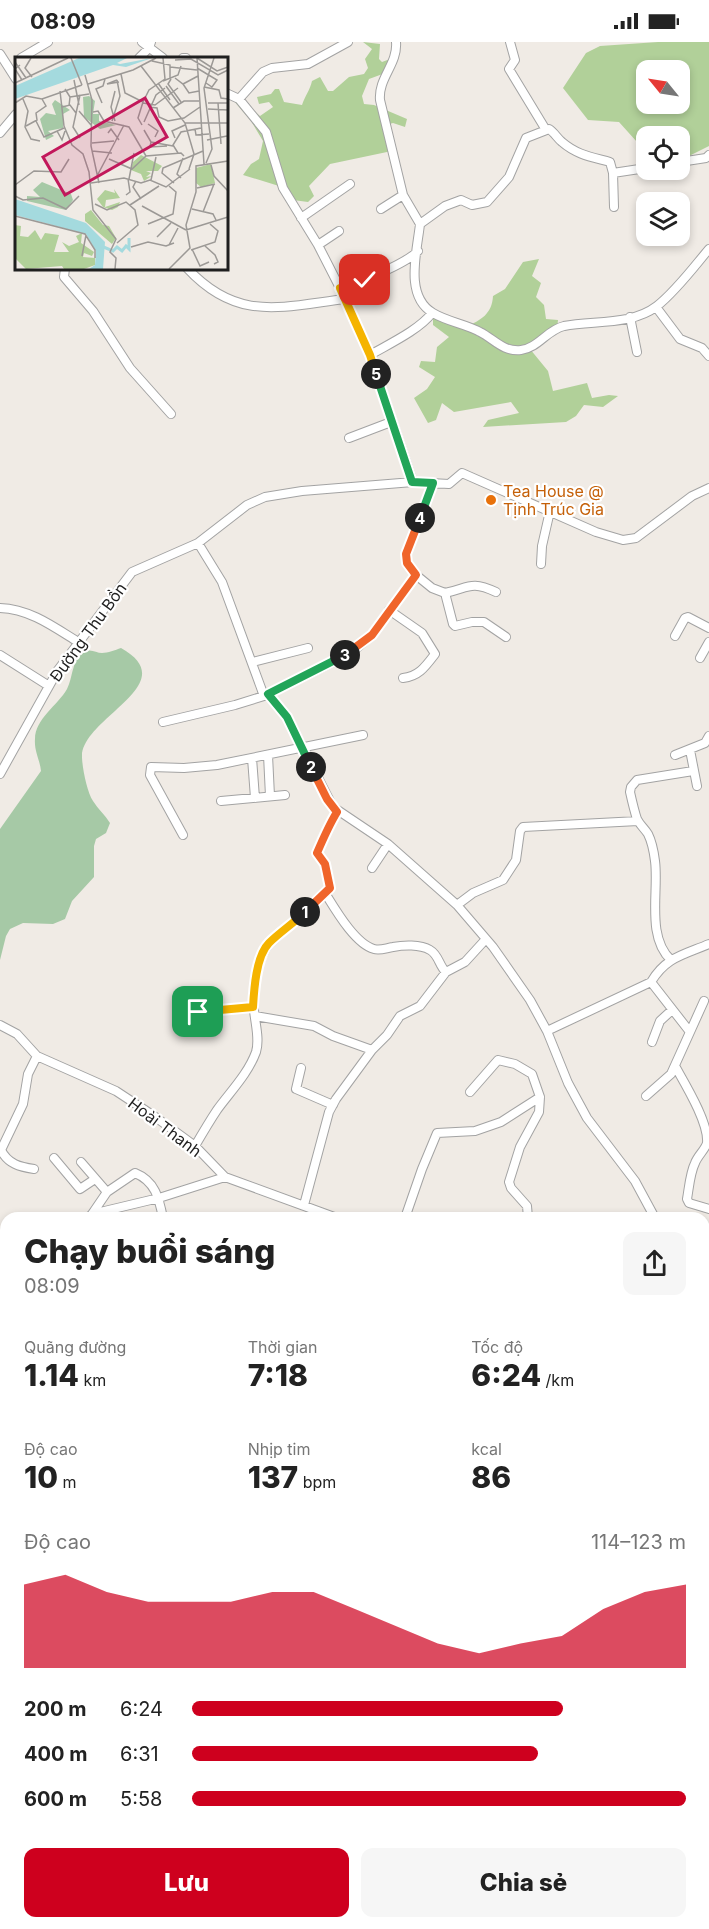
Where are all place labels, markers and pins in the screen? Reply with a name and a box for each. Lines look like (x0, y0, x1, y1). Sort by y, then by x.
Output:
pin (339, 254, 390, 305)
pin: 5 (361, 359, 391, 389)
place label: Tea House @ Tịnh Trúc Gia (503, 481, 604, 519)
marker: Tea House @ Tịnh Trúc Gia (484, 493, 498, 507)
pin: 4 (405, 503, 435, 533)
pin: 3 (330, 640, 360, 670)
pin: 2 (296, 752, 326, 782)
pin: 1 (290, 897, 320, 927)
pin (172, 986, 223, 1037)

